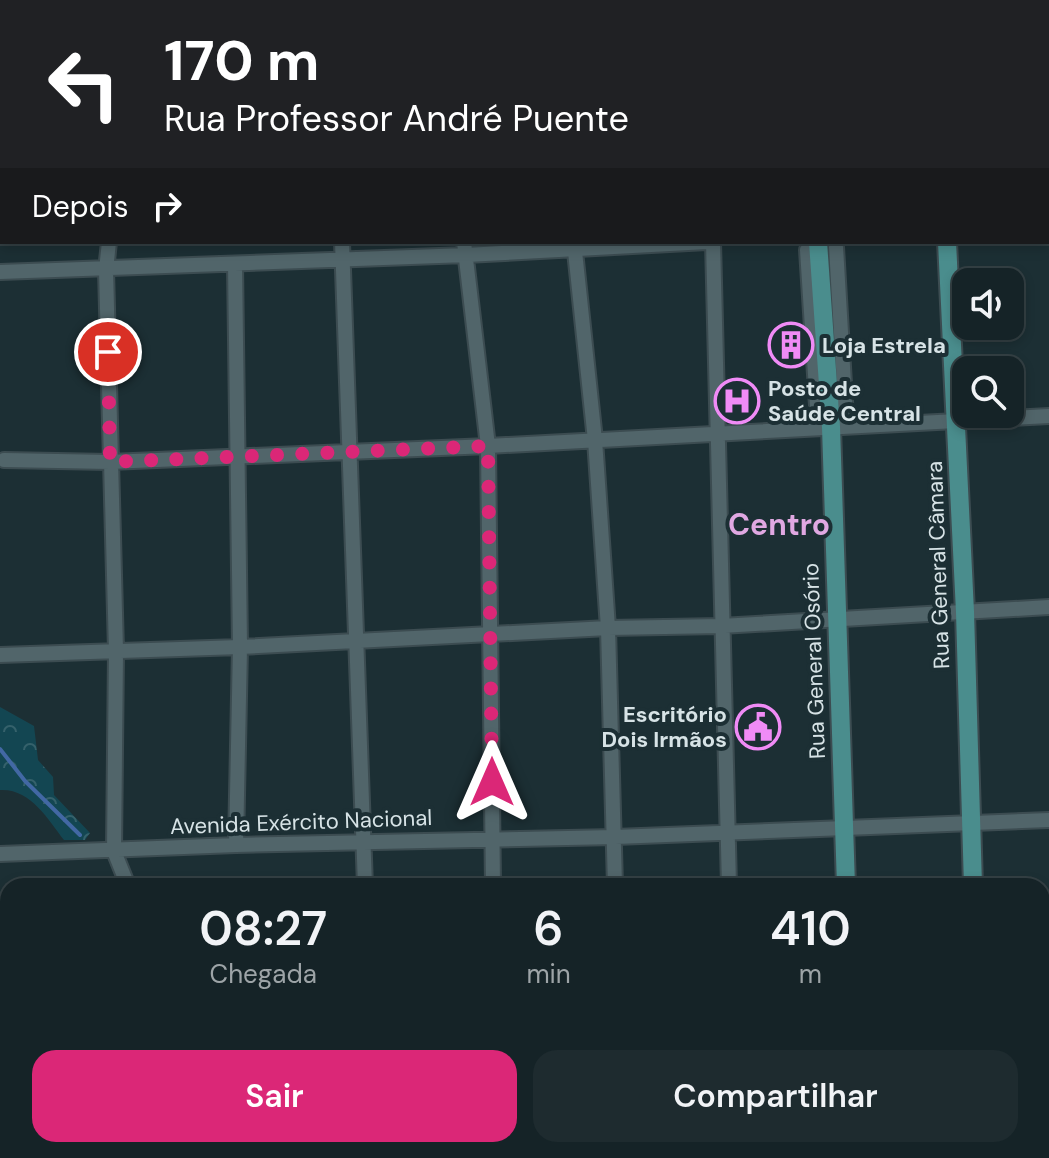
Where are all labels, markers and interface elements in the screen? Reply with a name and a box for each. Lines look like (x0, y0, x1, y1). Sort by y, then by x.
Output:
text: 170 m (164, 24, 319, 97)
icon: left (32, 32, 136, 136)
text: Rua Professor André Puente (164, 95, 629, 142)
icon: right (145, 184, 189, 228)
text: Depois (32, 187, 129, 226)
map controls (952, 268, 1024, 428)
button: sound (952, 268, 1024, 340)
pin (74, 318, 142, 386)
building icon: Loja Estrela (767, 321, 815, 369)
icon: arrive (86, 330, 130, 374)
place label: Loja Estrela (822, 331, 946, 360)
button: search (952, 356, 1024, 428)
place label: Posto de Saúde Central (768, 374, 921, 428)
hospital icon: Posto de Saúde Central (713, 377, 761, 425)
street label: Rua General Câmara (920, 461, 956, 669)
district label: Centro (728, 505, 830, 544)
street label: Rua General Osório (796, 562, 832, 760)
place label: Escritório Dois Irmãos (601, 700, 727, 754)
public building icon: Escritório Dois Irmãos (734, 703, 782, 751)
position arrow (450, 740, 534, 824)
street label: Avenida Exército Nacional (169, 803, 433, 841)
text: 08:27 (199, 897, 327, 960)
text: 6 (533, 897, 564, 960)
text: 410 (770, 897, 851, 960)
text: Chegada (209, 957, 317, 991)
text: min (526, 957, 571, 991)
text: m (799, 957, 822, 991)
button: Sair (32, 1050, 517, 1142)
button: Compartilhar (533, 1050, 1018, 1142)

